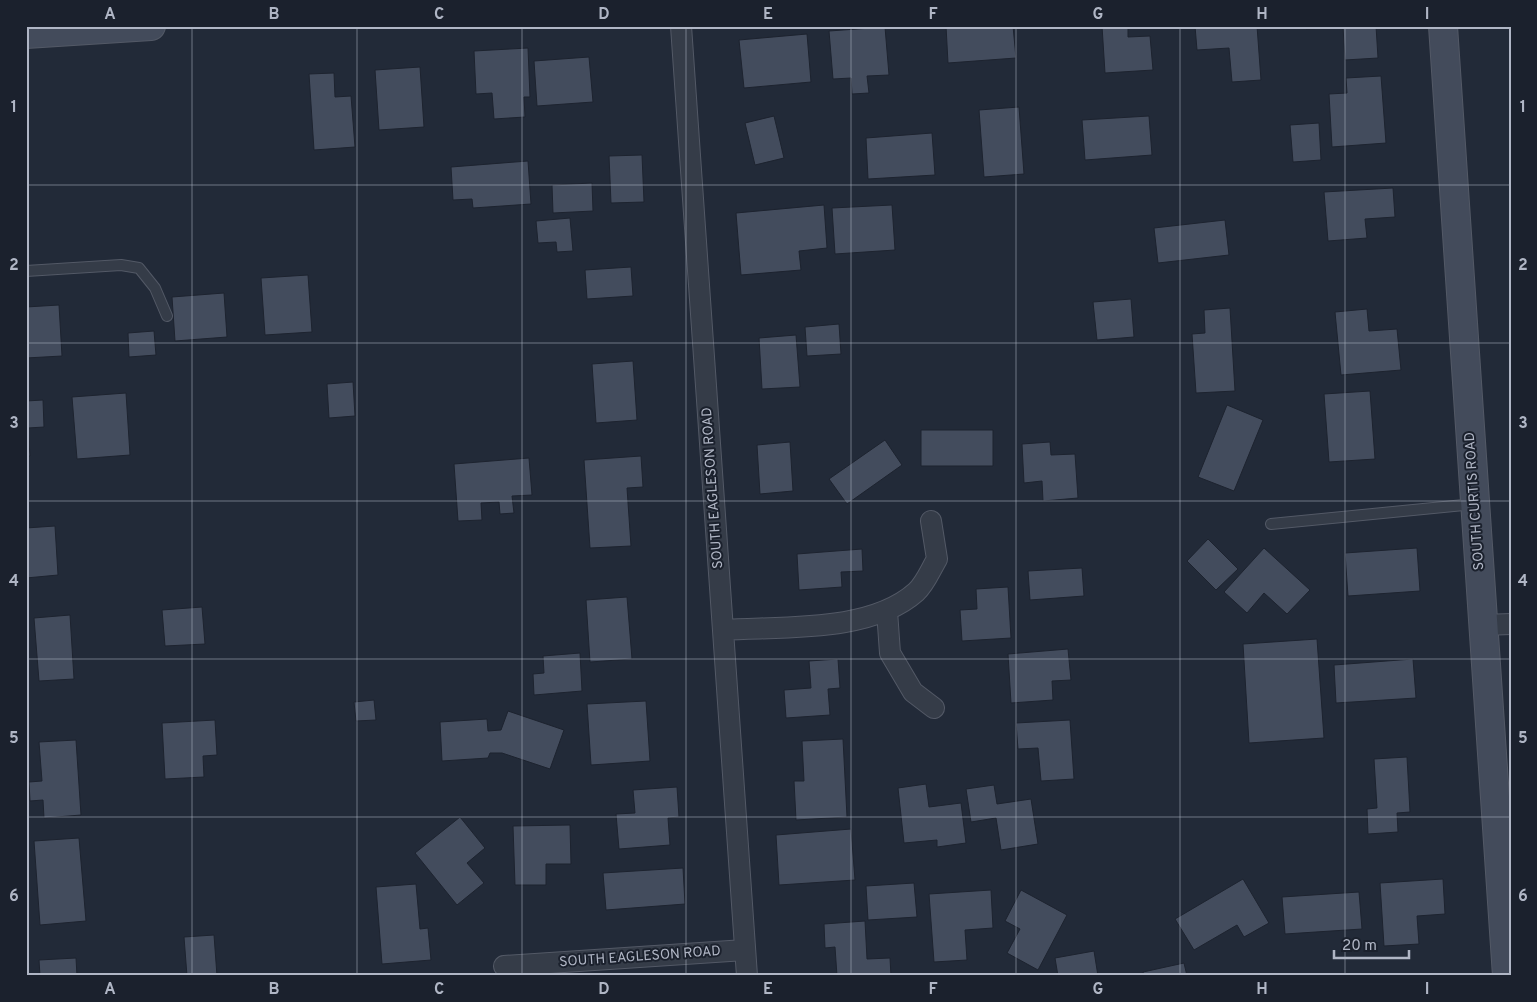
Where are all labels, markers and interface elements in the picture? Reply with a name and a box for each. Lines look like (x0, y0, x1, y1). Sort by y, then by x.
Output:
text: A (104, 5, 116, 25)
text: B (268, 5, 280, 25)
text: C (434, 5, 444, 25)
text: D (598, 5, 610, 25)
text: E (763, 5, 773, 25)
text: F (928, 5, 938, 25)
text: G (1093, 5, 1103, 25)
text: H (1256, 5, 1268, 25)
text: I (1425, 5, 1429, 25)
text: 1 (11, 98, 17, 118)
text: 1 (1520, 98, 1526, 118)
text: 2 (9, 256, 19, 276)
text: 2 (1518, 256, 1528, 276)
street label: SOUTH EAGLESON ROAD (699, 407, 727, 569)
text: 3 (9, 414, 19, 434)
text: 3 (1518, 414, 1528, 434)
street label: SOUTH CURTIS ROAD (1462, 431, 1488, 571)
text: 4 (9, 572, 19, 592)
text: 4 (1518, 572, 1528, 592)
text: 5 (9, 729, 19, 749)
text: 5 (1518, 729, 1528, 749)
text: 6 (9, 887, 19, 907)
text: 6 (1518, 887, 1528, 907)
scale bar (1334, 927, 1410, 959)
text: 20 m (1342, 937, 1377, 956)
street label: SOUTH EAGLESON ROAD (559, 943, 721, 971)
text: A (104, 980, 116, 1000)
text: B (268, 980, 280, 1000)
text: C (434, 980, 444, 1000)
text: D (598, 980, 610, 1000)
text: E (763, 980, 773, 1000)
text: F (928, 980, 938, 1000)
text: G (1093, 980, 1103, 1000)
text: H (1256, 980, 1268, 1000)
text: I (1425, 980, 1429, 1000)

